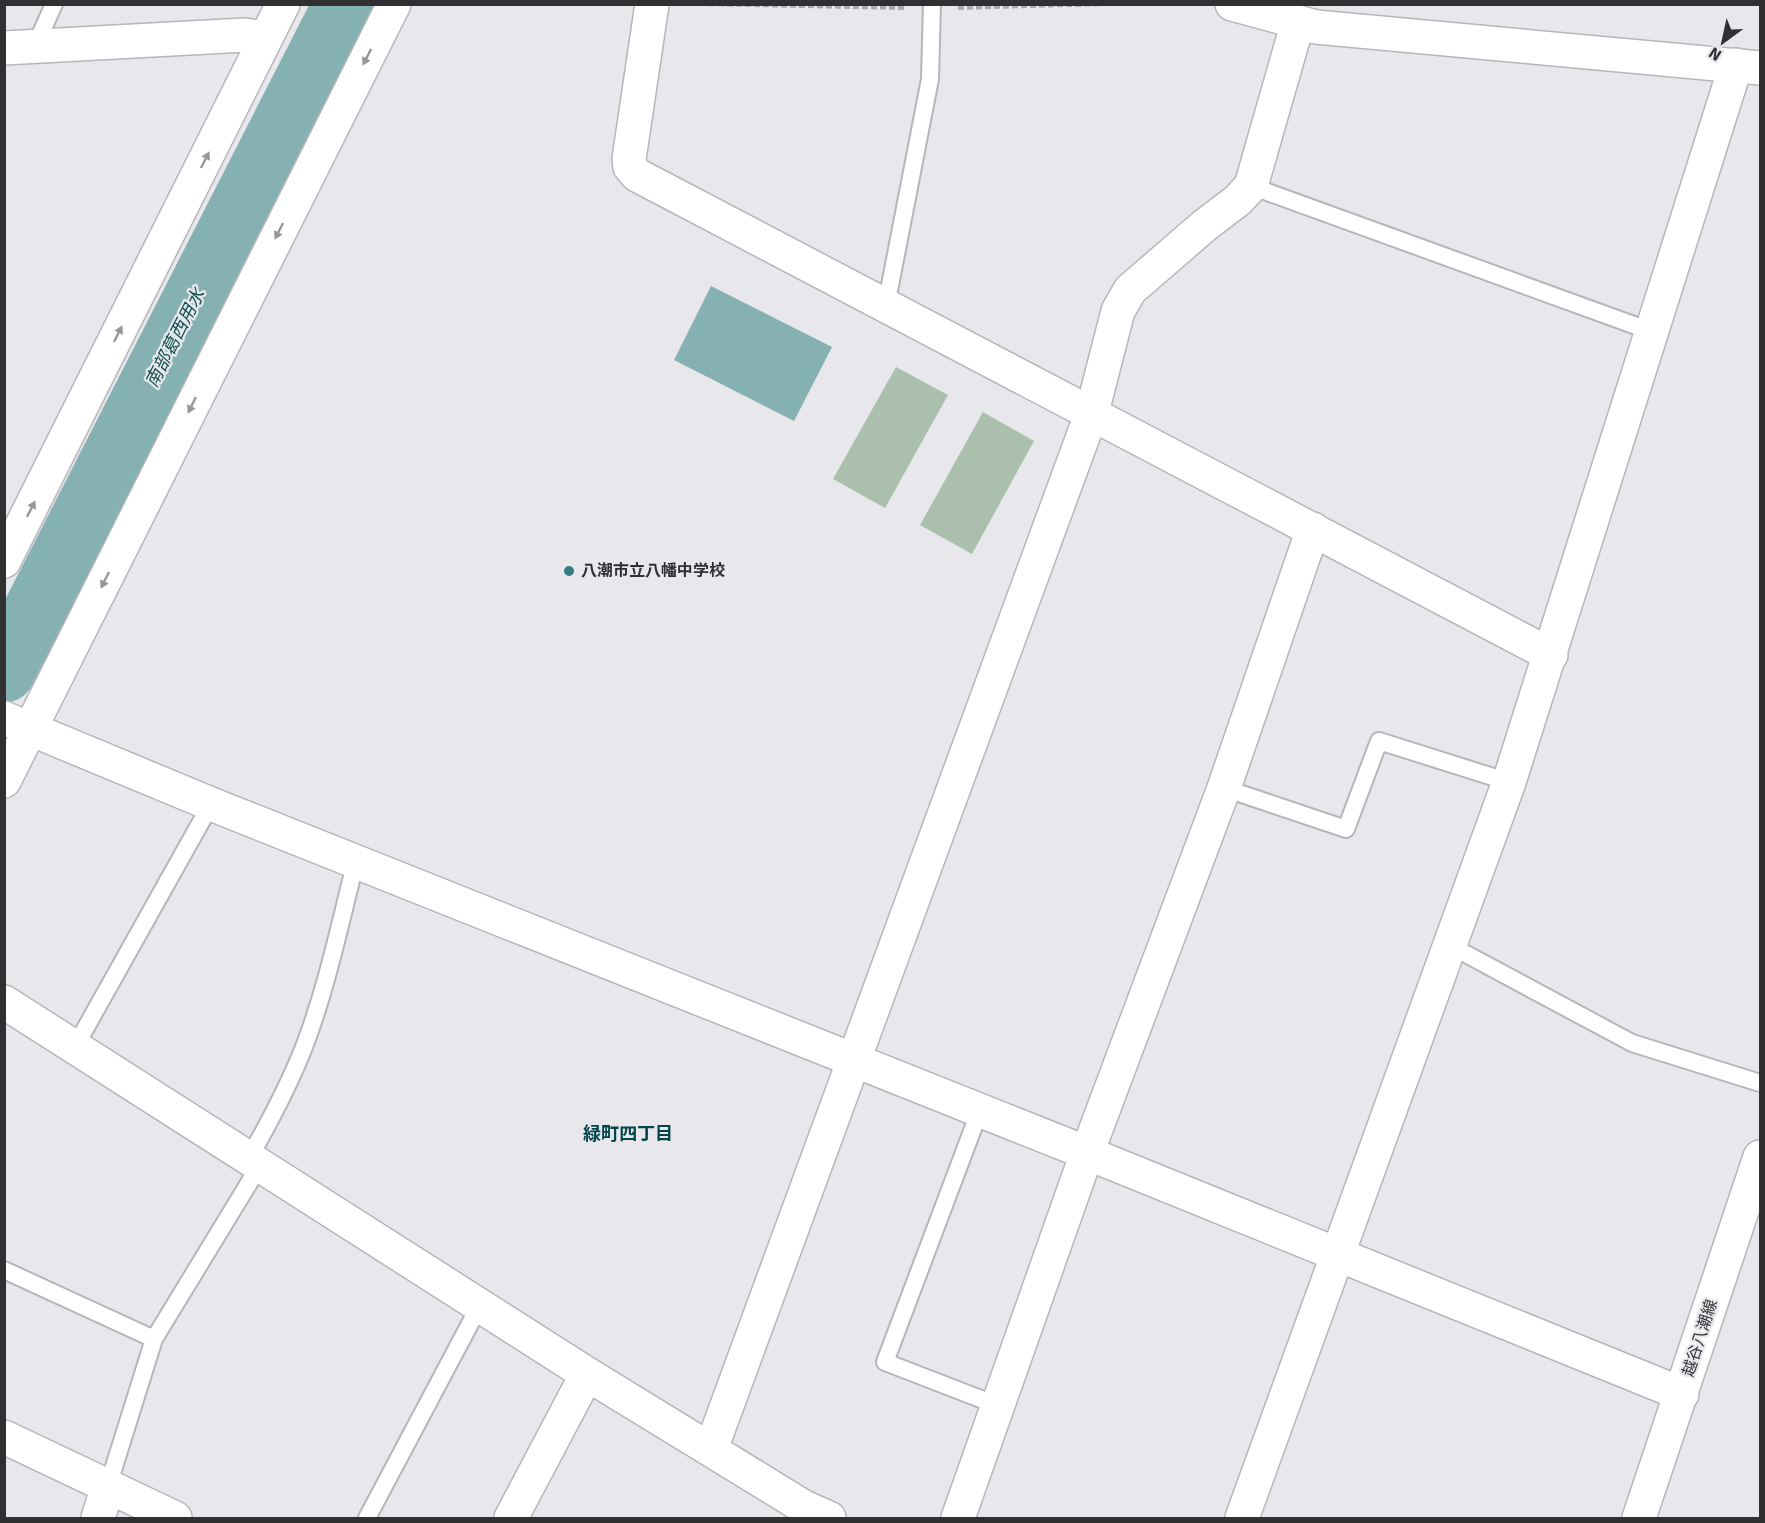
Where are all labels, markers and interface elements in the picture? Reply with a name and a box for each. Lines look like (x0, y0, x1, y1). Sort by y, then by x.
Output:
north arrow (1693, 12, 1753, 72)
text: N (1705, 42, 1725, 65)
one-way arrow (362, 48, 372, 65)
one-way arrow (200, 151, 209, 168)
one-way arrow (274, 222, 284, 239)
water label: 南部葛西用水 (141, 283, 210, 391)
one-way arrow (112, 325, 122, 343)
one-way arrow (187, 396, 197, 414)
one-way arrow (26, 500, 35, 517)
place label: 八潮市立八幡中学校 (581, 561, 725, 581)
marker: 八潮市立八幡中学校 (562, 564, 576, 578)
one-way arrow (100, 571, 110, 588)
district label: 緑町四丁目 (583, 1123, 673, 1145)
street label: 越谷八潮線 (1678, 1297, 1722, 1379)

